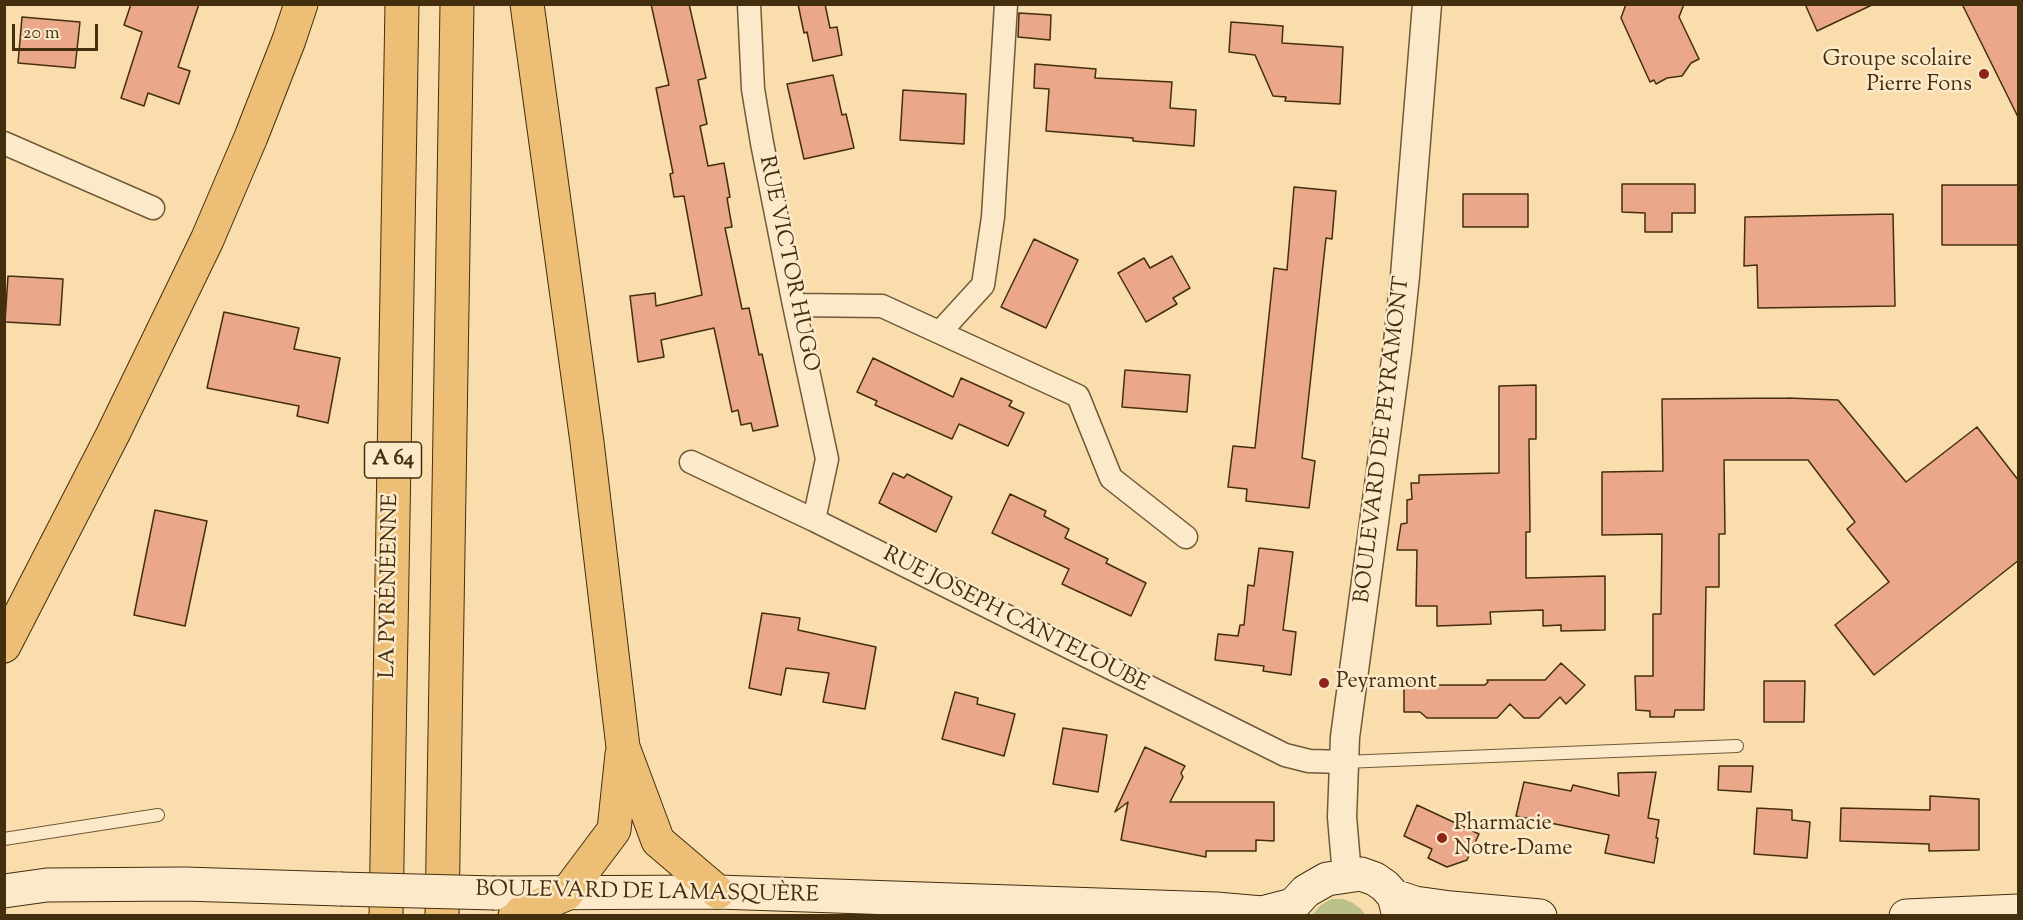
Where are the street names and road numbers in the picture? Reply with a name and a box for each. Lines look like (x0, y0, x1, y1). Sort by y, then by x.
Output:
street label: RUE VICTOR HUGO (751, 154, 823, 374)
street label: BOULEVARD DE PEYRAMONT (1351, 275, 1417, 605)
road number: A 64 (364, 442, 422, 478)
street label: LA PYRÉNÉENNE (376, 493, 406, 679)
street label: RUE JOSEPH CANTELOUBE (878, 542, 1152, 700)
street label: BOULEVARD DE LAMASQUÈRE (475, 878, 819, 910)

